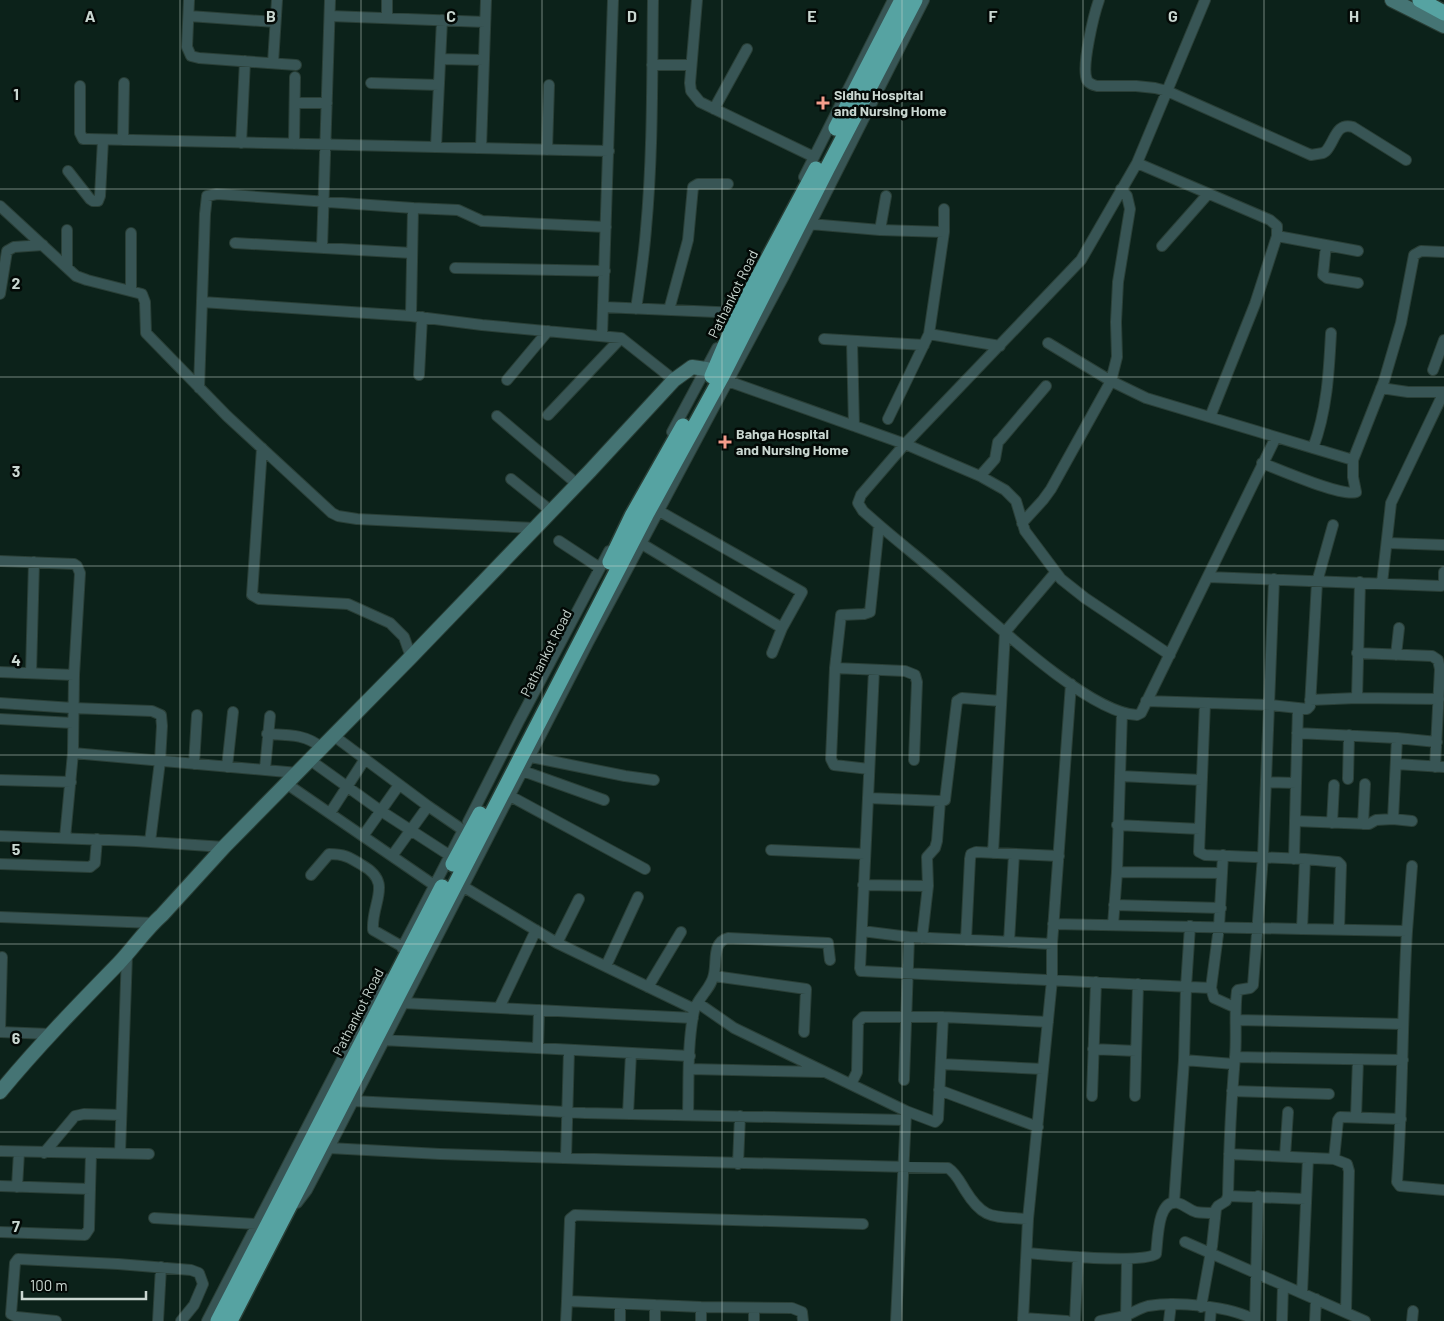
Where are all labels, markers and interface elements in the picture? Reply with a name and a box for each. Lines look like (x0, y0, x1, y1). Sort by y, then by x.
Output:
text: A (85, 6, 96, 25)
text: B (266, 6, 276, 25)
text: C (446, 6, 456, 25)
text: D (627, 6, 637, 25)
text: E (807, 6, 817, 25)
text: F (989, 6, 998, 25)
text: G (1168, 6, 1178, 25)
text: H (1349, 6, 1359, 25)
text: 1 (13, 84, 19, 103)
place label: Sidhu Hospital and Nursing Home (834, 86, 947, 119)
marker: Sidhu Hospital and Nursing Home (816, 96, 830, 110)
street label: Pathankot Road (704, 247, 761, 341)
text: 2 (12, 273, 21, 292)
place label: Bahga Hospital and Nursing Home (736, 425, 849, 458)
marker: Bahga Hospital and Nursing Home (718, 435, 732, 449)
text: 3 (12, 461, 20, 480)
street label: Pathankot Road (516, 606, 575, 699)
text: 4 (11, 650, 21, 669)
text: 5 (12, 839, 21, 858)
street label: Pathankot Road (328, 965, 387, 1058)
text: 6 (12, 1028, 21, 1047)
text: 7 (12, 1216, 20, 1235)
scale bar (22, 1268, 146, 1300)
text: 100 m (30, 1276, 68, 1294)

